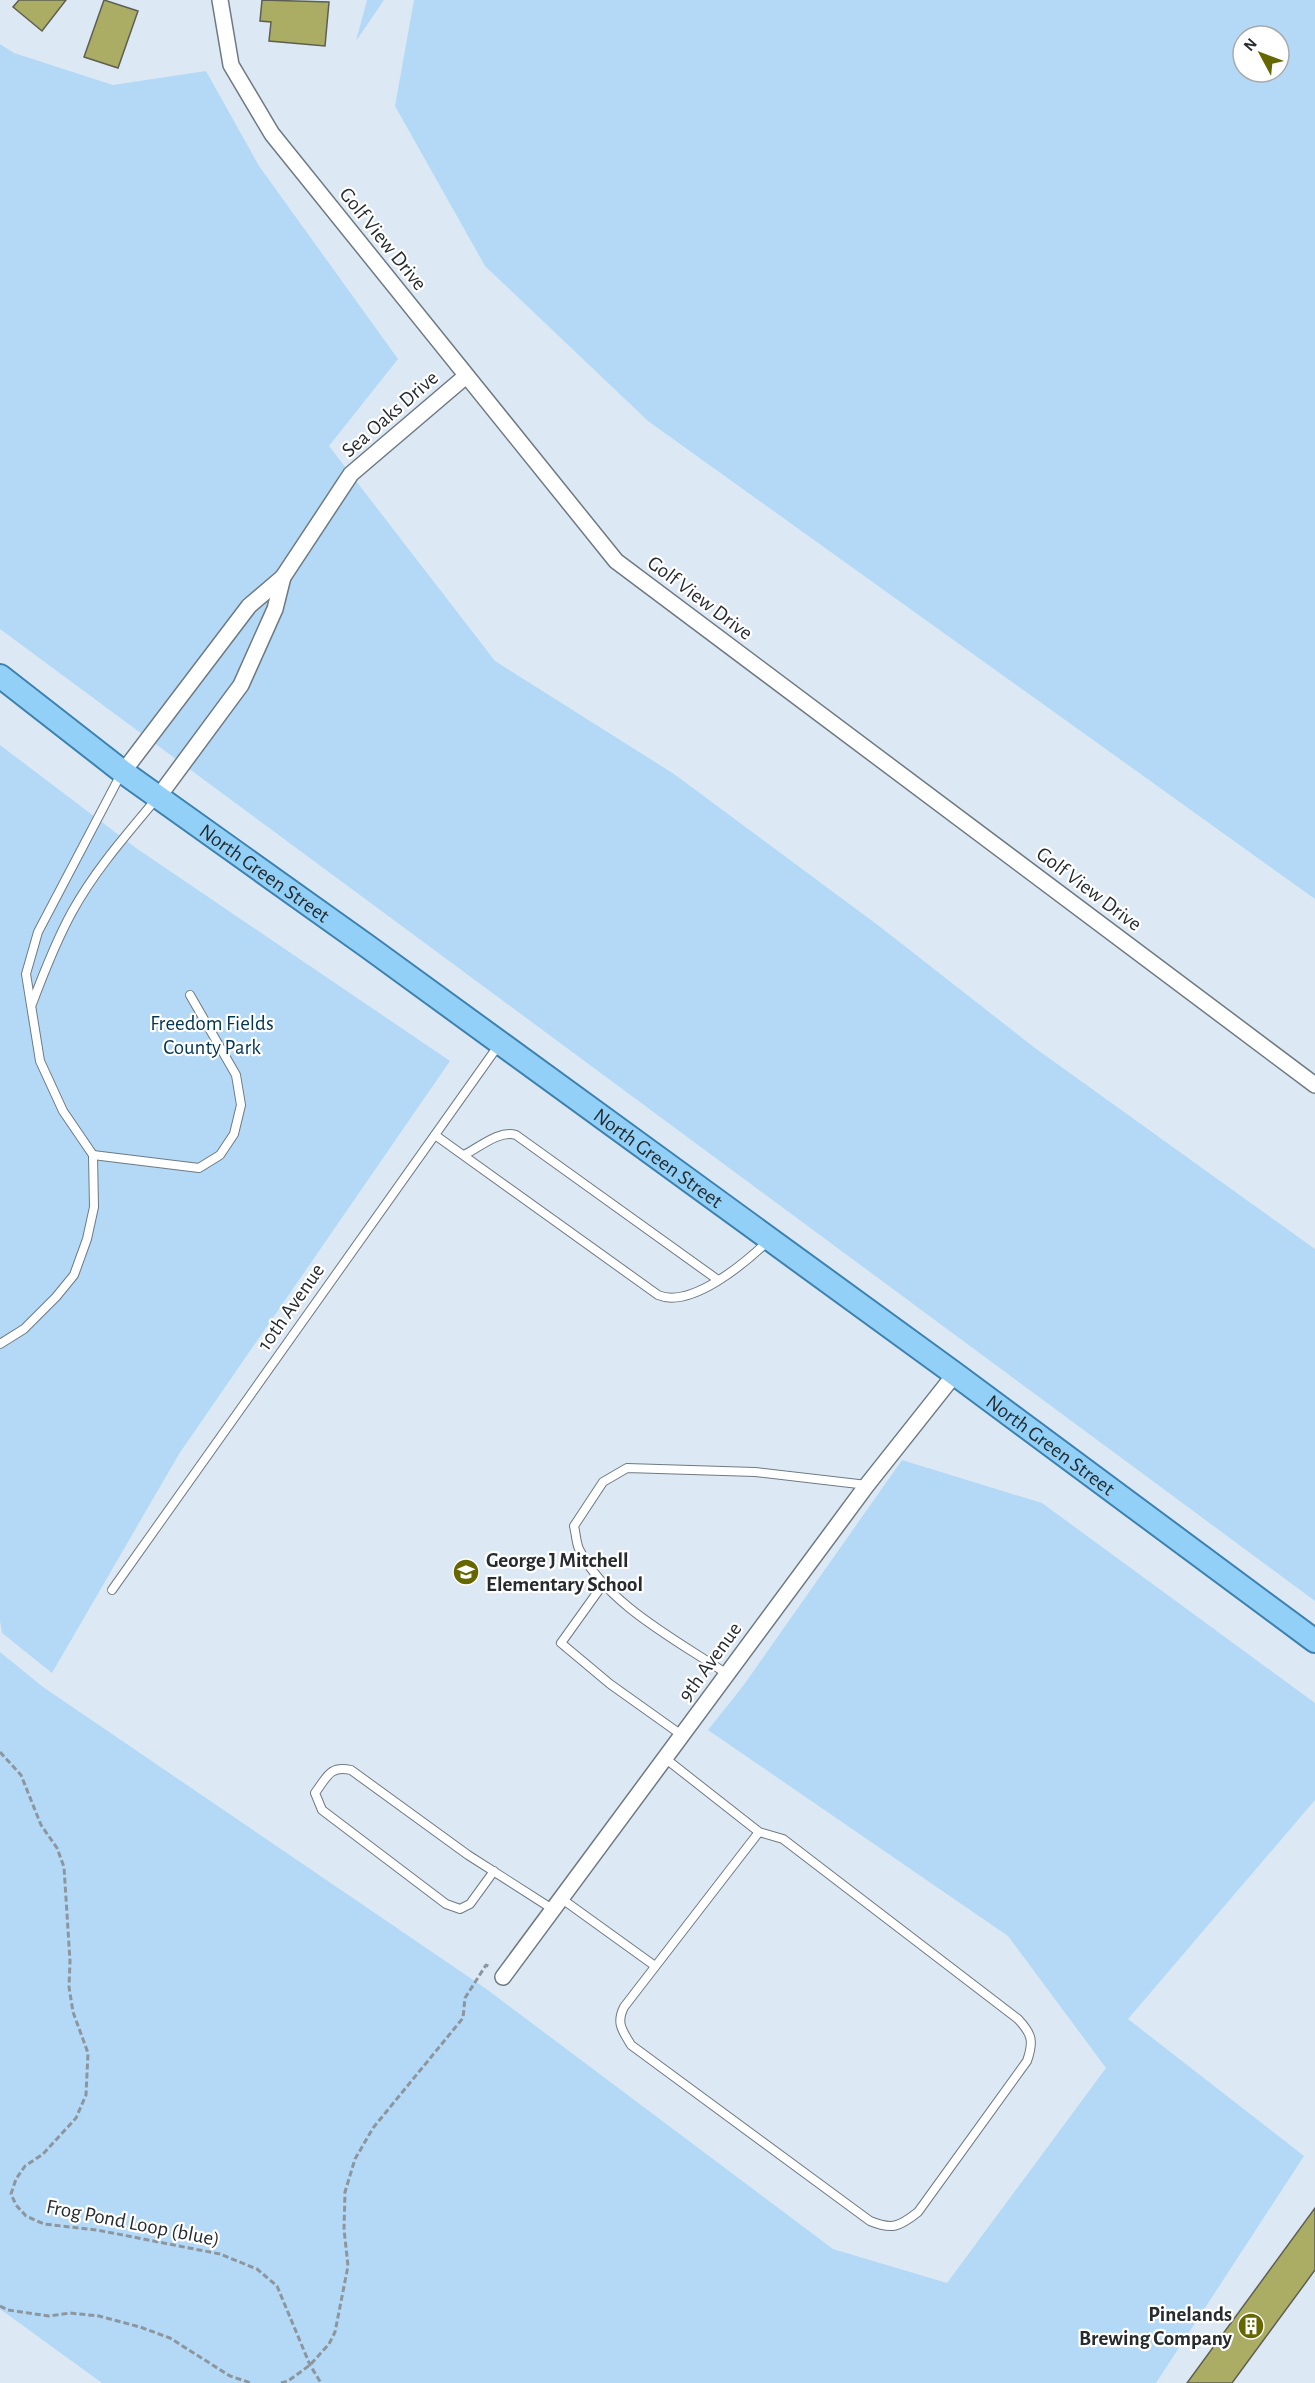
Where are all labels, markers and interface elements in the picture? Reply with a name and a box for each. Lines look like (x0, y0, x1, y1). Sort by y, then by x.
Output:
north arrow (1231, 24, 1291, 84)
text: N (1241, 35, 1260, 54)
street label: Golf View Drive (335, 184, 431, 294)
street label: Sea Oaks Drive (338, 367, 442, 461)
street label: Golf View Drive (644, 552, 756, 644)
street label: North Green Street (196, 820, 334, 926)
street label: Golf View Drive (1033, 843, 1145, 935)
park label: Freedom Fields County Park (150, 1013, 274, 1058)
street label: North Green Street (590, 1104, 727, 1212)
street label: 10th Avenue (254, 1260, 328, 1354)
street label: North Green Street (982, 1391, 1119, 1499)
place label: George J Mitchell Elementary School (486, 1550, 643, 1595)
school or university icon: George J Mitchell Elementary School (451, 1557, 481, 1587)
street label: 9th Avenue (674, 1619, 746, 1705)
street label: Frog Pond Loop (blue) (44, 2196, 222, 2250)
place label: Pinelands Brewing Company (1079, 2304, 1233, 2349)
building icon: Pinelands Brewing Company (1236, 2311, 1266, 2341)

